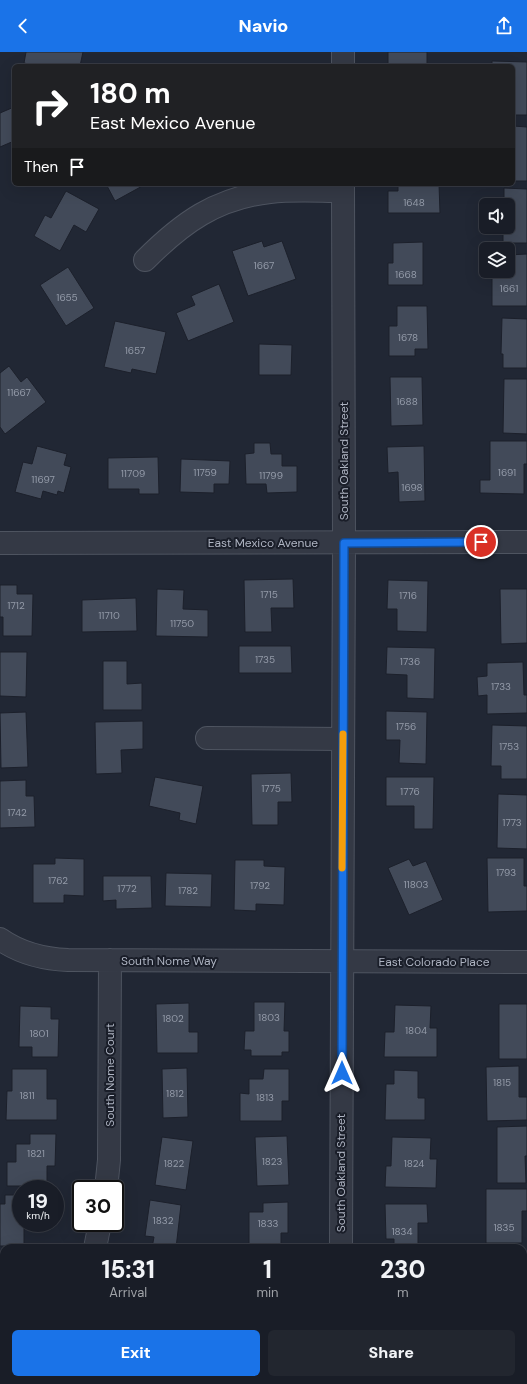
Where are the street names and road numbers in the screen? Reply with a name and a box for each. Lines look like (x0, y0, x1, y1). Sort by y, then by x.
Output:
street label: South Oakland Street (336, 401, 352, 520)
street label: East Mexico Avenue (208, 535, 318, 551)
street label: South Nome Way (121, 953, 217, 969)
street label: East Colorado Place (378, 954, 490, 970)
street label: South Nome Court (102, 1023, 118, 1127)
street label: South Oakland Street (333, 1113, 349, 1232)

